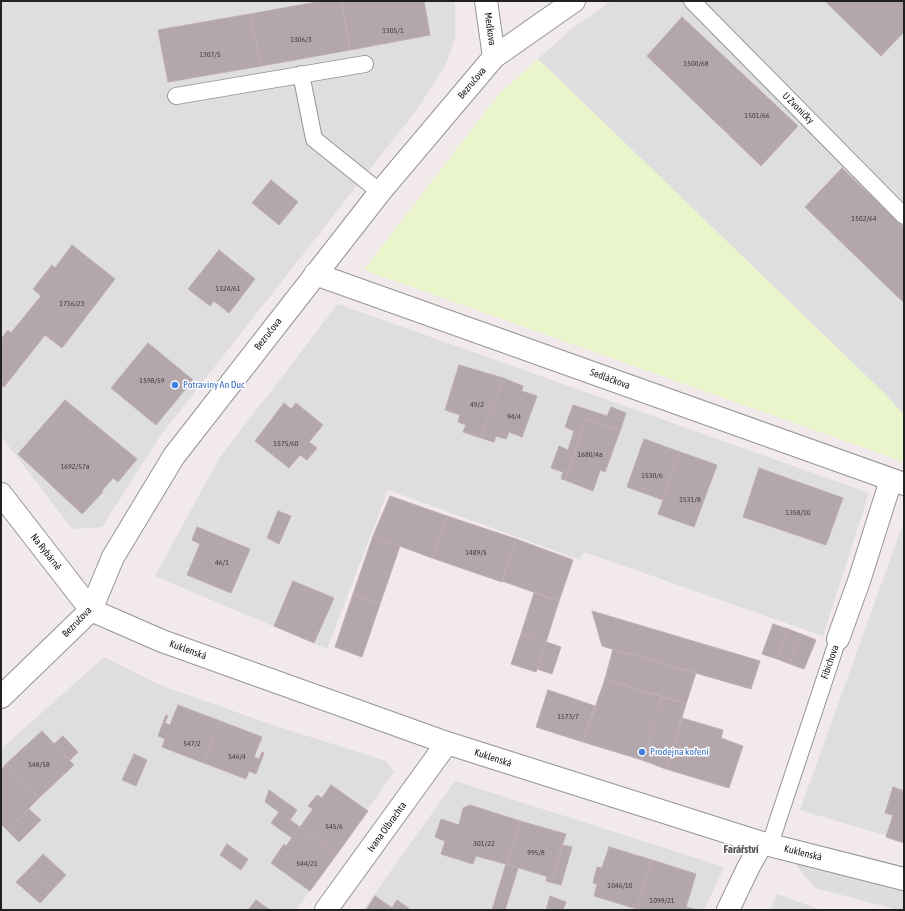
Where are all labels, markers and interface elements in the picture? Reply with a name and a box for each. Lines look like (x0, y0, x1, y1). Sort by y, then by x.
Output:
street label: Medkova (482, 12, 498, 46)
house number: 1305/1 (382, 25, 404, 35)
house number: 1306/3 (290, 34, 312, 44)
house number: 1307/5 (199, 49, 221, 59)
house number: 1500/68 (683, 58, 709, 68)
street label: Bezručova (455, 65, 489, 101)
street label: U Zvoničky (780, 90, 816, 126)
house number: 1501/66 (744, 110, 770, 120)
house number: 1502/64 (851, 213, 877, 223)
house number: 1324/61 (215, 283, 241, 293)
house number: 1716/23 (59, 298, 85, 308)
street label: Bezručova (252, 315, 284, 353)
street label: Sedláčkova (588, 366, 632, 392)
house number: 1598/59 (139, 375, 165, 385)
place label: Potraviny An Duc (183, 379, 245, 391)
marker: Potraviny An Duc (170, 380, 180, 390)
house number: 49/2 (470, 399, 484, 409)
house number: 94/4 (507, 411, 521, 421)
house number: 1575/60 (273, 438, 299, 448)
house number: 1680/4a (577, 449, 603, 459)
house number: 1692/57a (61, 461, 89, 471)
house number: 1530/6 (641, 470, 663, 480)
house number: 1531/8 (679, 494, 701, 504)
house number: 1358/10 (785, 507, 811, 517)
street label: Na Rybárně (28, 531, 64, 573)
house number: 1489/5 (465, 547, 487, 557)
house number: 46/1 (215, 557, 229, 567)
street label: Bezručova (60, 604, 94, 640)
street label: Kuklenská (168, 638, 208, 662)
street label: Fibichova (819, 643, 841, 681)
house number: 1573/7 (557, 711, 579, 721)
house number: 547/2 (183, 738, 201, 748)
street label: Kuklenská (473, 746, 513, 770)
place label: Prodejna koření (650, 746, 709, 758)
marker: Prodejna koření (637, 747, 647, 757)
house number: 546/4 (228, 751, 246, 761)
house number: 548/58 (28, 759, 50, 769)
street label: Ivana Olbrachta (365, 800, 409, 854)
house number: 545/6 (325, 821, 343, 831)
house number: 301/22 (473, 838, 495, 848)
district label: Farářství (724, 843, 758, 857)
street label: Kuklenská (783, 843, 823, 863)
house number: 995/8 (527, 847, 545, 857)
house number: 544/21 (296, 858, 318, 868)
house number: 1046/10 (607, 880, 633, 890)
house number: 1099/21 (649, 895, 675, 905)

